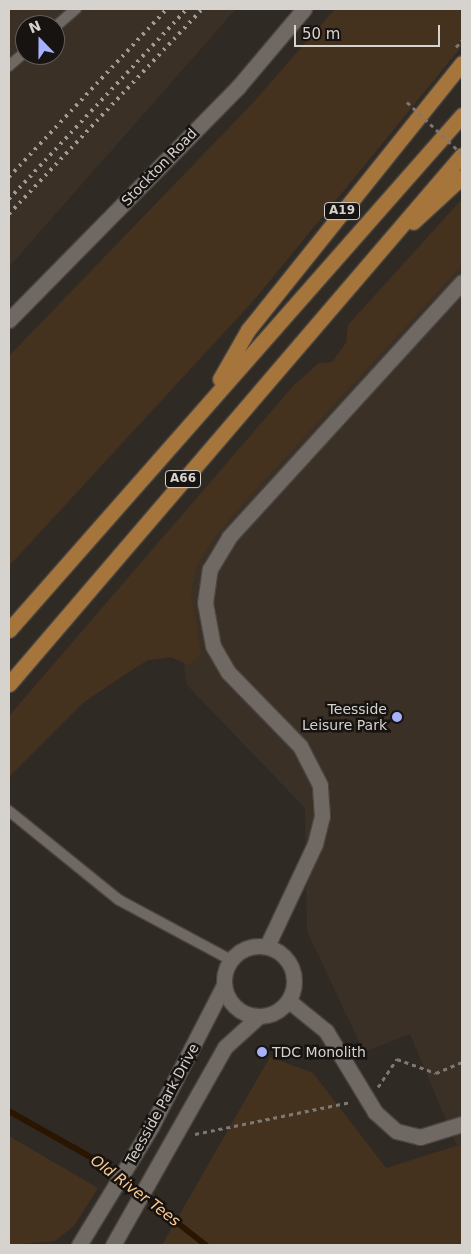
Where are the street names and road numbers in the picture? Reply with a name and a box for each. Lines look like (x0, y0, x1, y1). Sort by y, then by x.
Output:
street label: Stockton Road (118, 125, 200, 209)
road number: A19 (323, 202, 361, 220)
road number: A66 (164, 469, 202, 488)
street label: Teesside Park Drive (122, 1041, 202, 1167)

